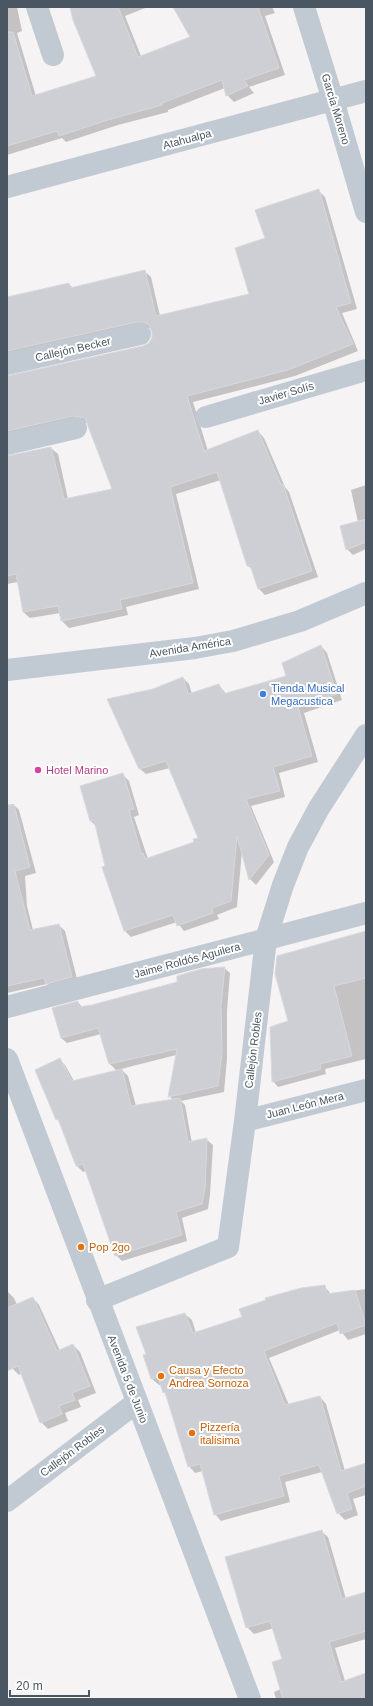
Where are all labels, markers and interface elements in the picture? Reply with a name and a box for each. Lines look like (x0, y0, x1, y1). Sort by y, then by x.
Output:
street label: García Moreno (320, 72, 352, 146)
street label: Atahualpa (162, 127, 213, 151)
street label: Callejón Becker (34, 334, 112, 364)
street label: Javier Solís (257, 379, 315, 407)
street label: Avenida América (148, 634, 232, 659)
place label: Tienda Musical Megacustica (271, 682, 345, 707)
marker: Tienda Musical Megacustica (258, 689, 268, 699)
place label: Hotel Marino (46, 764, 108, 776)
marker: Hotel Marino (33, 765, 43, 775)
street label: Jaime Roldós Aguilera (133, 940, 242, 980)
street label: Callejón Robles (242, 1011, 264, 1089)
street label: Juan León Mera (265, 1089, 346, 1120)
place label: Pop 2go (89, 1241, 130, 1253)
marker: Pop 2go (76, 1242, 86, 1252)
street label: Avenida 5 de Junio (106, 1333, 150, 1425)
place label: Causa y Efecto Andrea Sornoza (169, 1364, 249, 1389)
marker: Causa y Efecto Andrea Sornoza (156, 1371, 166, 1381)
place label: Pizzería italisima (200, 1421, 241, 1446)
street label: Callejón Robles (38, 1423, 107, 1479)
marker: Pizzería italisima (187, 1428, 197, 1438)
scale bar (10, 1672, 89, 1698)
text: 20 m (16, 1679, 43, 1693)

